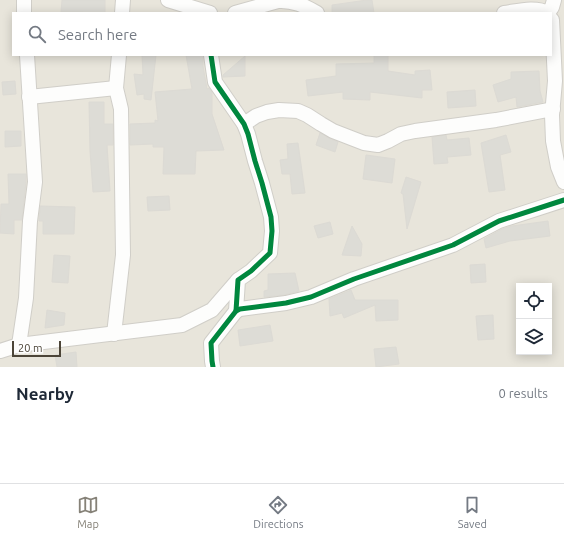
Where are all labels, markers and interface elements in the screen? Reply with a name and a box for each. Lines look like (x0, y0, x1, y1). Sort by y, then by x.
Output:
search box (12, 12, 552, 56)
icon: search (26, 23, 48, 45)
text: Search here (58, 26, 137, 43)
map controls (516, 283, 552, 355)
button: locate (516, 283, 552, 319)
button: layers (516, 319, 552, 355)
scale bar (12, 339, 61, 358)
text: 20 m (18, 342, 42, 354)
text: Nearby (16, 384, 74, 403)
text: 0 results (498, 386, 548, 400)
tab: Map (77, 494, 99, 530)
tab: Directions (253, 494, 303, 530)
tab: Saved (458, 494, 487, 530)

